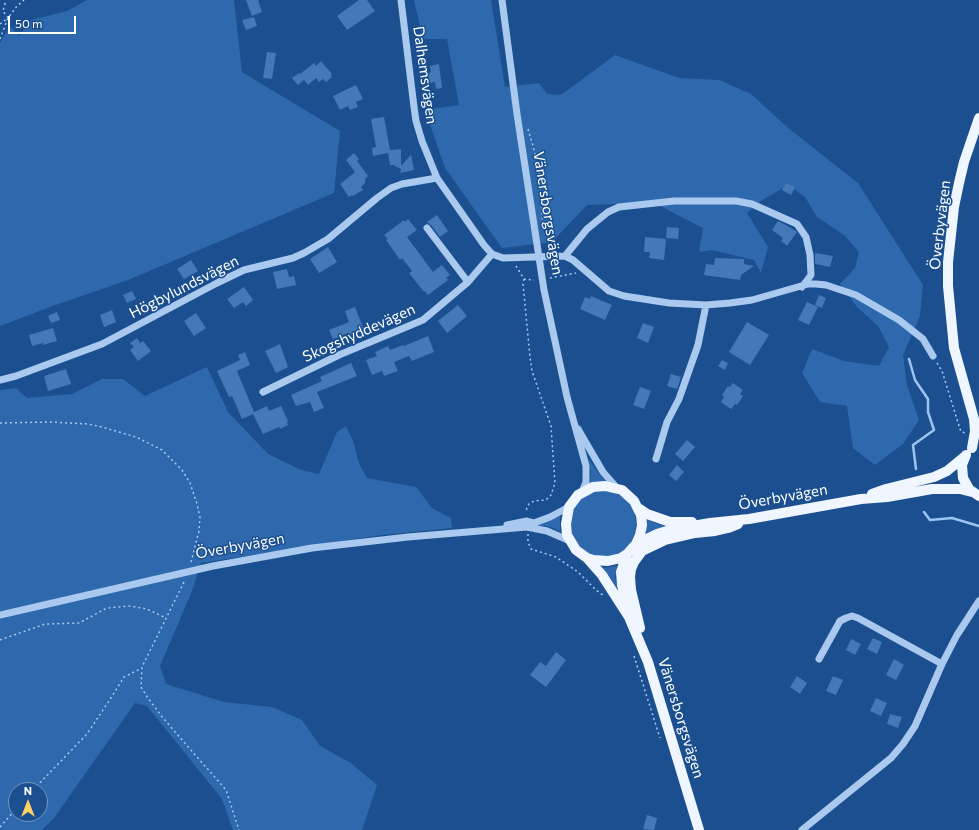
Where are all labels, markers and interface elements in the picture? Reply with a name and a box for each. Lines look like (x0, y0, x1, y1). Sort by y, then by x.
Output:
scale bar (10, 8, 78, 34)
text: 50 m (15, 16, 43, 30)
street label: Dalhemsvägen (409, 25, 441, 125)
street label: Vänersborgsvägen (529, 150, 567, 276)
street label: Överbyvägen (926, 179, 954, 271)
street label: Högbylundsvägen (126, 252, 242, 322)
street label: Skogshyddevägen (300, 300, 418, 366)
street label: Överbyvägen (737, 480, 829, 514)
street label: Överbyvägen (194, 529, 286, 563)
street label: Vänersborgsvägen (654, 656, 708, 780)
north arrow (8, 782, 48, 822)
text: N (24, 784, 32, 797)

